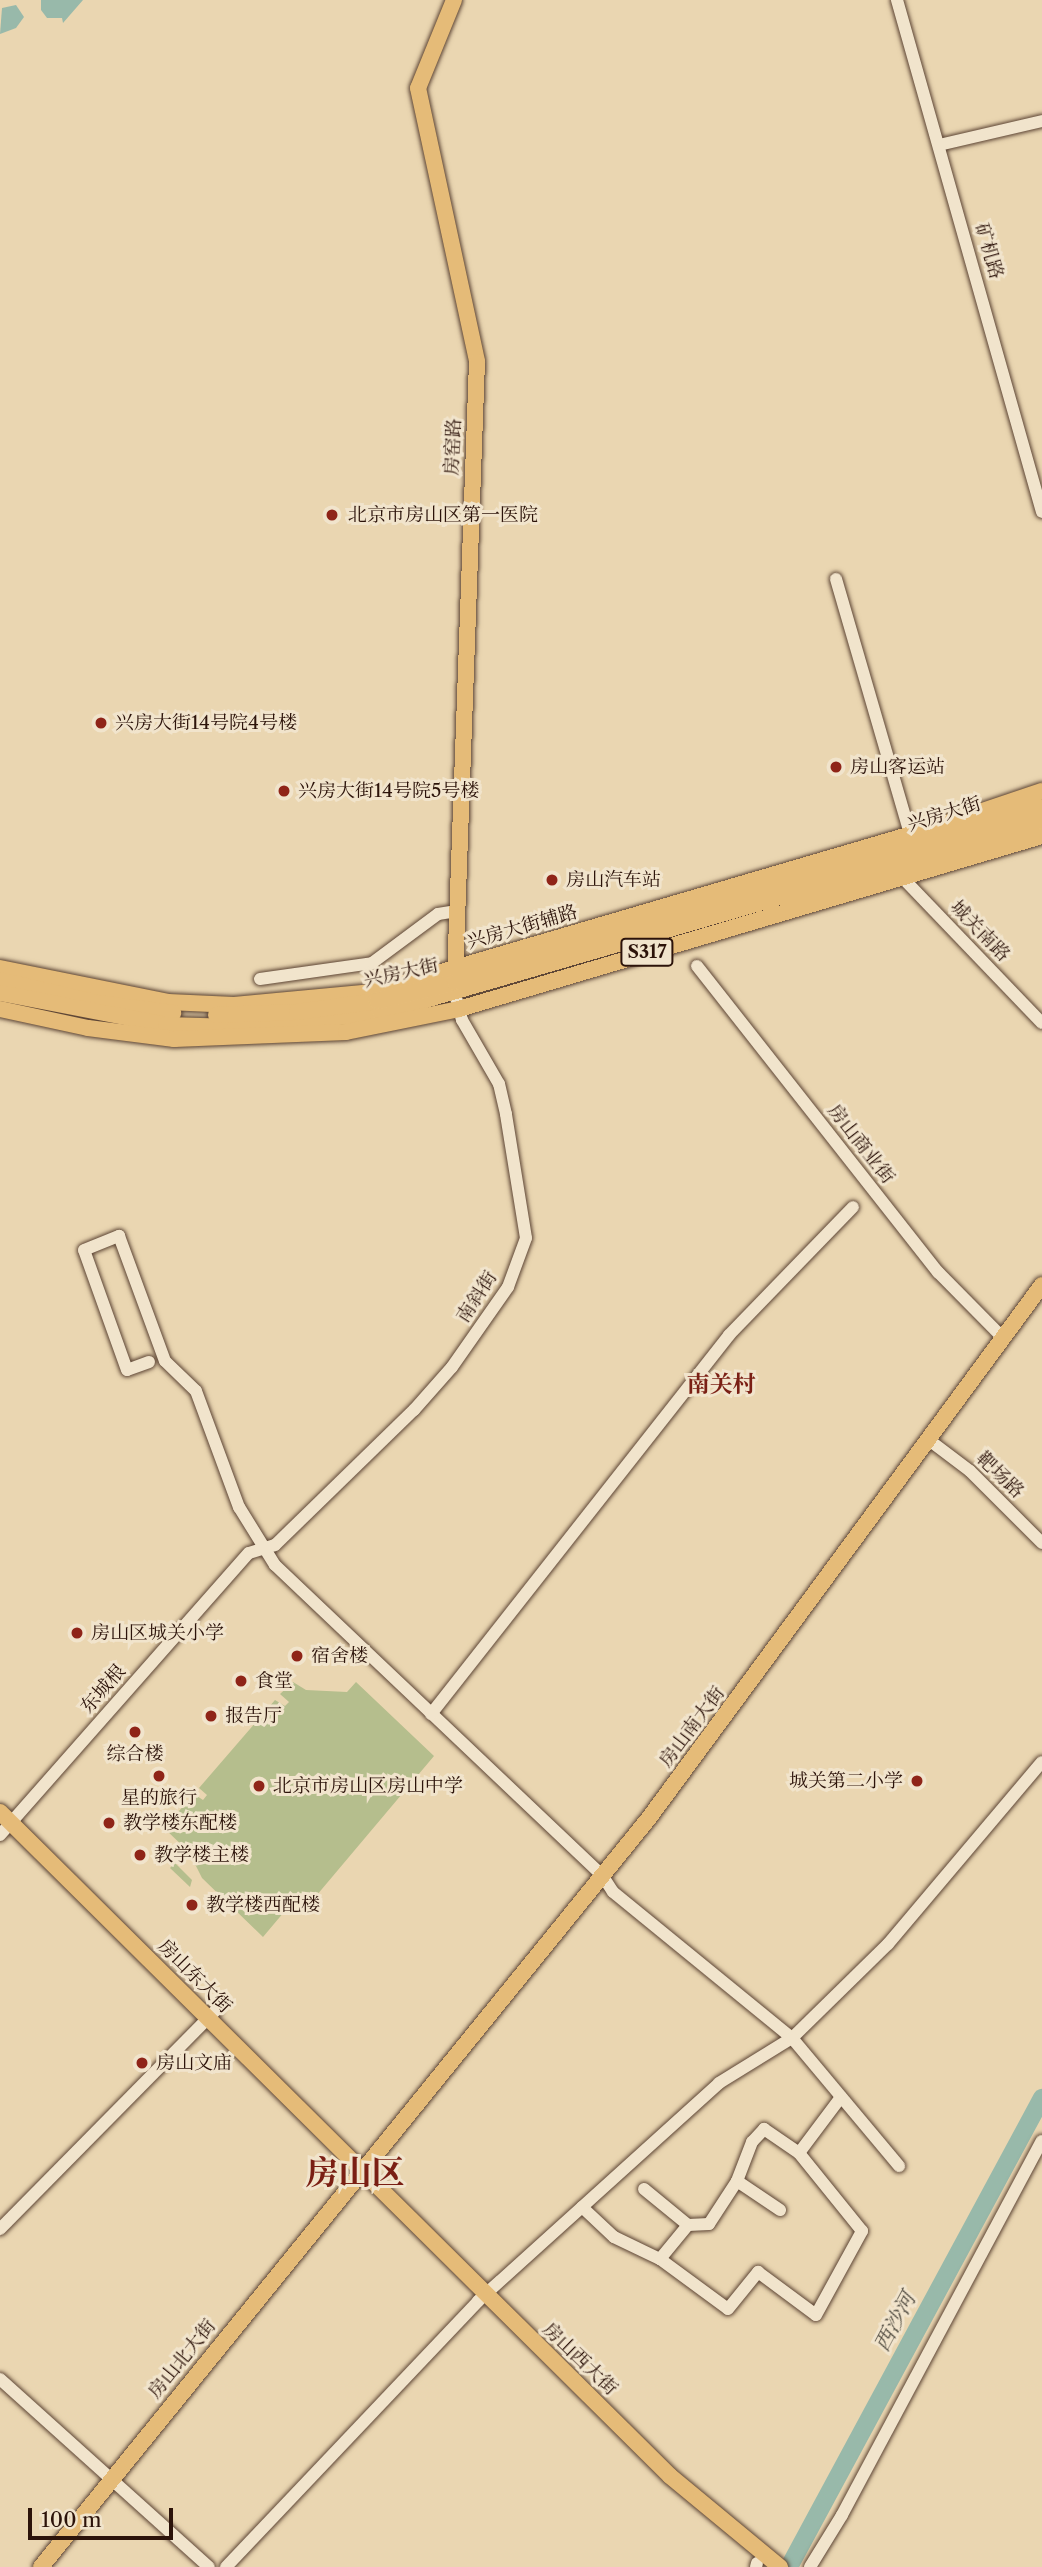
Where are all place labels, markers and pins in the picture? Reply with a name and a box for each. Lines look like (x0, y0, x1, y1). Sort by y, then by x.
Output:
place label: 北京市房山区第一医院 (348, 504, 538, 526)
marker: 北京市房山区第一医院 (322, 505, 342, 525)
place label: 兴房大街14号院4号楼 (115, 712, 297, 734)
marker: 兴房大街14号院4号楼 (93, 715, 109, 731)
place label: 房山客运站 (850, 756, 945, 778)
marker: 房山客运站 (828, 759, 844, 775)
place label: 兴房大街14号院5号楼 (298, 780, 479, 802)
marker: 兴房大街14号院5号楼 (276, 783, 292, 799)
place label: 房山汽车站 (566, 869, 661, 891)
marker: 房山汽车站 (544, 872, 560, 888)
place label: 房山区城关小学 (91, 1622, 224, 1644)
marker: 房山区城关小学 (69, 1625, 85, 1641)
place label: 宿舍楼 (311, 1645, 368, 1667)
marker: 宿舍楼 (289, 1648, 305, 1664)
place label: 食堂 (255, 1670, 293, 1692)
marker: 食堂 (233, 1673, 249, 1689)
place label: 报告厅 (225, 1705, 282, 1727)
marker: 报告厅 (203, 1708, 219, 1724)
marker: 综合楼 (127, 1724, 143, 1740)
place label: 综合楼 (107, 1743, 163, 1765)
marker: 星的旅行 (151, 1768, 167, 1784)
place label: 城关第二小学 (789, 1770, 903, 1792)
marker: 城关第二小学 (909, 1773, 925, 1789)
place label: 北京市房山区房山中学 (273, 1775, 463, 1797)
marker: 北京市房山区房山中学 (251, 1778, 267, 1794)
place label: 星的旅行 (121, 1787, 197, 1809)
place label: 教学楼东配楼 (123, 1812, 237, 1834)
marker: 教学楼东配楼 (101, 1815, 117, 1831)
place label: 教学楼主楼 (154, 1844, 249, 1866)
marker: 教学楼主楼 (132, 1847, 148, 1863)
place label: 教学楼西配楼 (206, 1894, 320, 1916)
marker: 教学楼西配楼 (184, 1897, 200, 1913)
place label: 房山文庙 (156, 2052, 232, 2074)
marker: 房山文庙 (134, 2055, 150, 2071)

